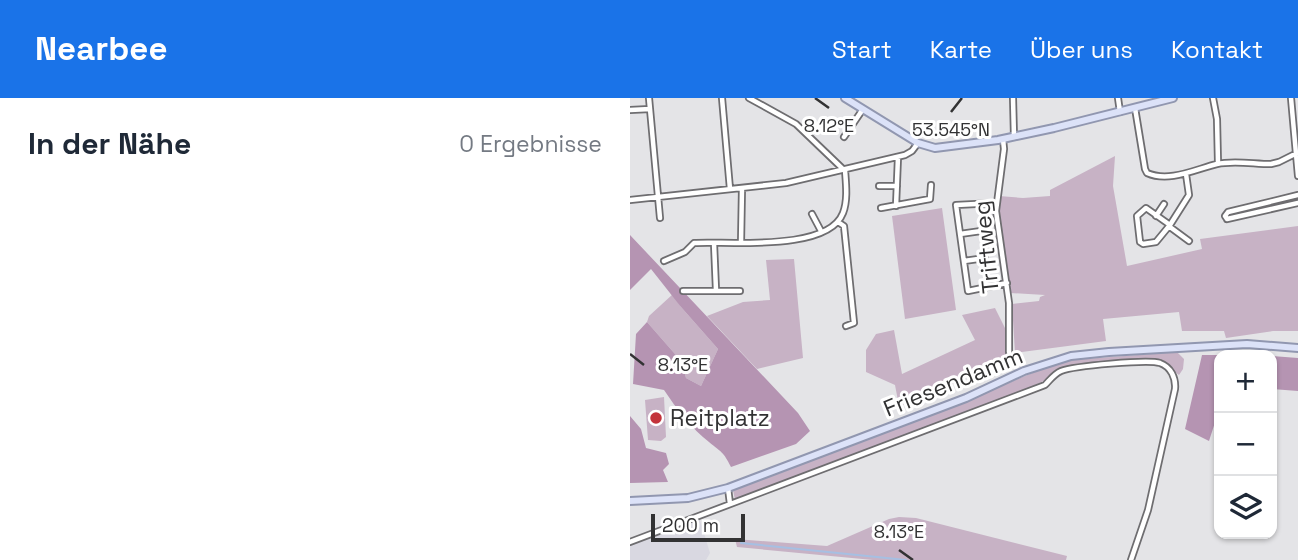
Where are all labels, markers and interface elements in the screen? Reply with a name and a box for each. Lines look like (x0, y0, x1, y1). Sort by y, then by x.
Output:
text: Nearbee (35, 28, 167, 70)
text: Start (832, 34, 892, 65)
text: Karte (930, 34, 992, 65)
text: Über uns (1030, 34, 1133, 65)
text: Kontakt (1171, 34, 1263, 65)
text: 8.12°E (804, 114, 854, 137)
text: 53.545°N (912, 118, 990, 141)
text: In der Nähe (28, 124, 191, 163)
text: 0 Ergebnisse (459, 129, 602, 159)
street label: Triftweg (966, 199, 1006, 295)
street label: Friesendamm (879, 340, 1027, 424)
map controls (1214, 350, 1277, 539)
button: + (1214, 350, 1277, 413)
text: 8.13°E (658, 353, 708, 376)
place label: Reitplatz (670, 403, 770, 433)
marker: Reitplatz (648, 410, 664, 426)
button: − (1214, 413, 1277, 476)
button: layers (1214, 476, 1277, 539)
scale bar (651, 511, 746, 543)
text: 200 m (662, 513, 719, 538)
text: 8.13°E (874, 520, 924, 543)

